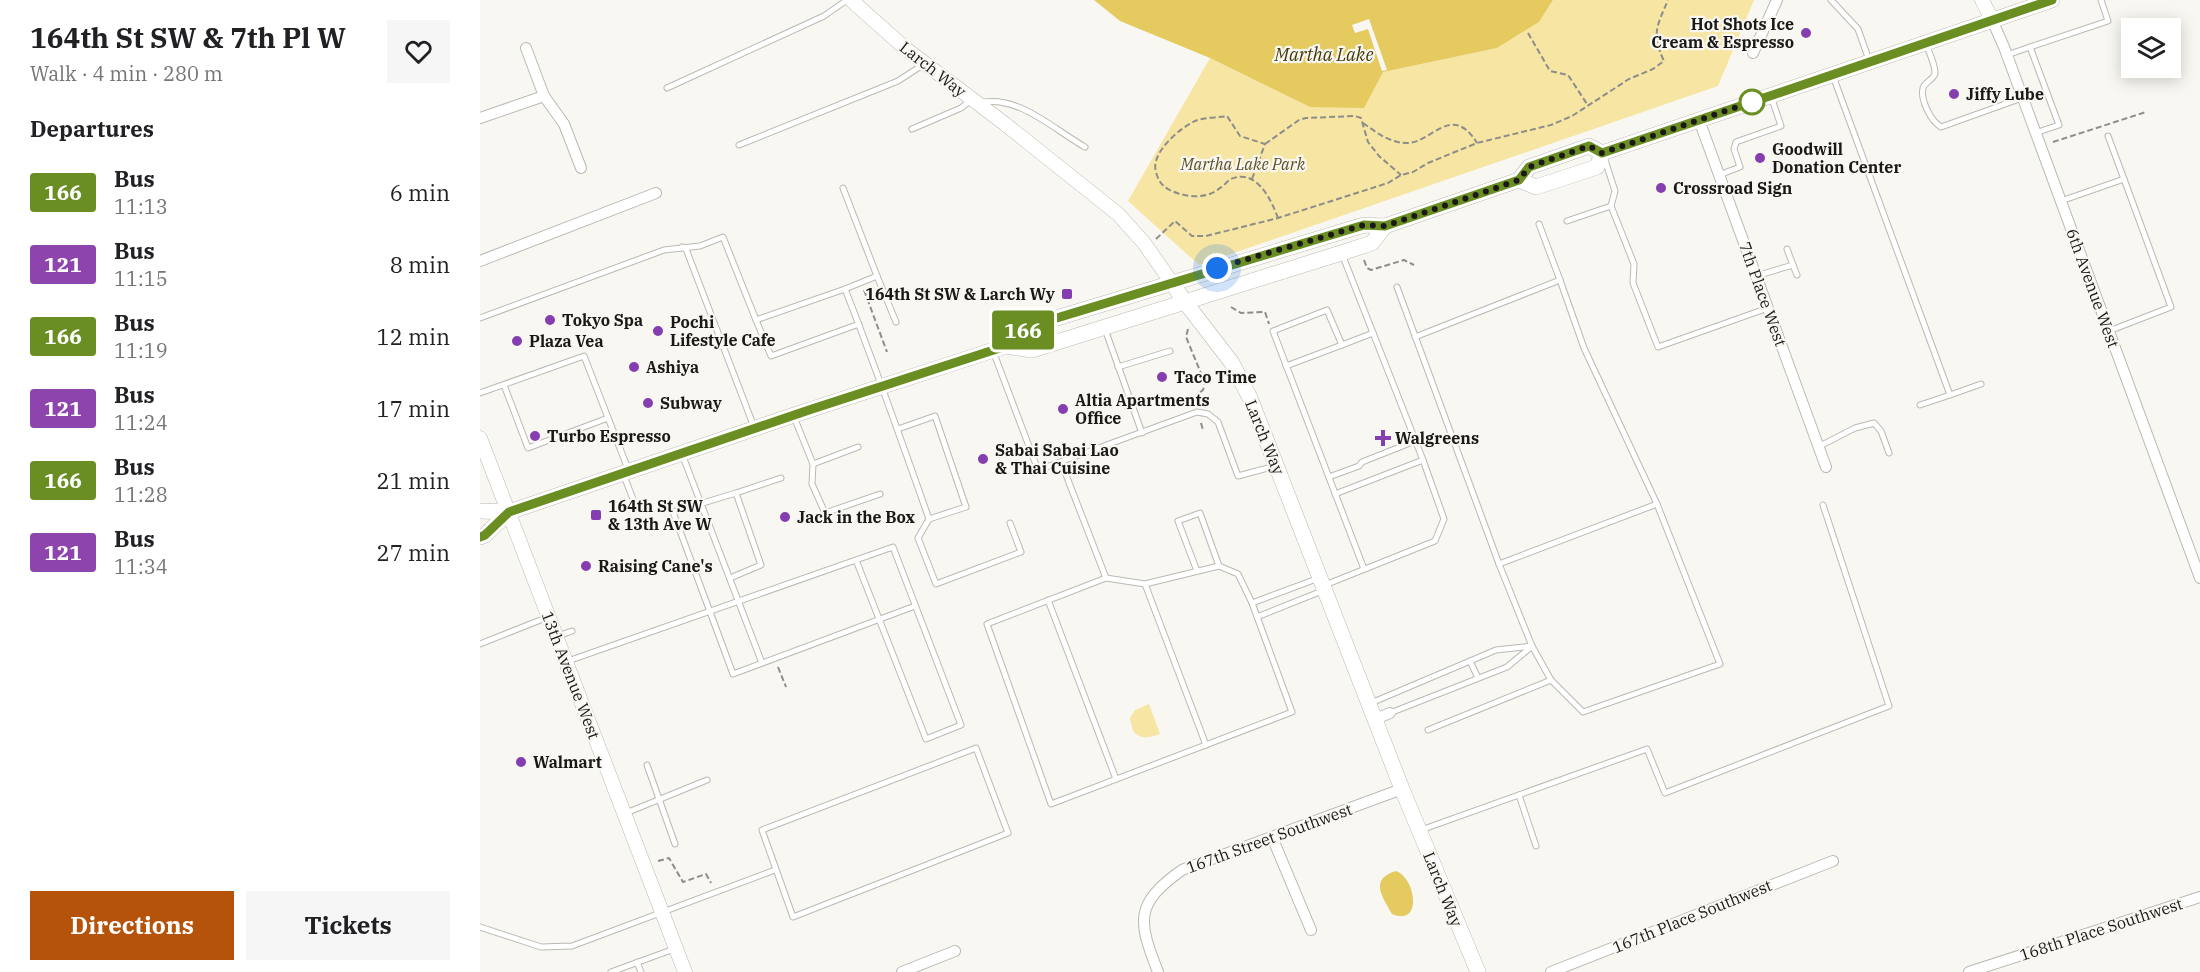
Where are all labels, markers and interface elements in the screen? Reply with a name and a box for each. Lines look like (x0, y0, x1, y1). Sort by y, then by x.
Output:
place label: Hot Shots Ice Cream & Espresso (1651, 14, 1794, 52)
map controls (2121, 18, 2181, 78)
button: layers (2121, 18, 2181, 78)
text: 164th St SW & 7th Pl W (30, 19, 346, 56)
button: heart (387, 20, 450, 83)
marker: Hot Shots Ice Cream & Espresso (1799, 26, 1813, 40)
street label: Larch Way (896, 37, 971, 101)
water label: Martha Lake (1274, 43, 1373, 66)
text: Walk · 4 min · 280 m (30, 60, 223, 87)
place label: Jiffy Lube (1966, 84, 2044, 104)
marker: Jiffy Lube (1947, 87, 1961, 101)
unlabelled marker (1739, 89, 1765, 115)
text: Departures (30, 114, 154, 143)
place label: Goodwill Donation Center (1772, 139, 1901, 177)
marker: Goodwill Donation Center (1753, 151, 1767, 165)
park label: Martha Lake Park (1180, 154, 1306, 174)
text: Bus (114, 164, 155, 193)
text: 166 (44, 178, 82, 206)
text: 6 min (390, 178, 450, 207)
place label: Crossroad Sign (1673, 178, 1793, 198)
marker: Crossroad Sign (1654, 181, 1668, 195)
text: 11:13 (114, 193, 168, 220)
street label: 6th Avenue West (2062, 226, 2124, 351)
text: Bus (114, 236, 155, 265)
street label: 7th Place West (1735, 239, 1791, 349)
text: 121 (44, 250, 82, 278)
text: 8 min (390, 250, 450, 279)
your location (1202, 253, 1232, 283)
text: 11:15 (114, 265, 168, 292)
place label: 164th St SW & Larch Wy (865, 284, 1056, 304)
marker: 164th St SW & Larch Wy (1060, 287, 1074, 301)
text: Bus (114, 308, 155, 337)
place label: Tokyo Spa (562, 310, 643, 330)
line badge: 166 (988, 310, 1058, 350)
place label: Pochi Lifestyle Cafe (670, 312, 776, 350)
marker: Tokyo Spa (543, 313, 557, 327)
text: 166 (1004, 316, 1042, 344)
text: 166 (44, 322, 82, 350)
text: 12 min (377, 322, 450, 351)
marker: Pochi Lifestyle Cafe (651, 324, 665, 338)
place label: Plaza Vea (529, 331, 604, 351)
marker: Plaza Vea (510, 334, 524, 348)
text: 11:19 (114, 337, 168, 364)
place label: Ashiya (646, 357, 699, 377)
marker: Ashiya (627, 360, 641, 374)
place label: Taco Time (1174, 367, 1257, 387)
marker: Taco Time (1155, 370, 1169, 384)
text: Bus (114, 380, 155, 409)
place label: Altia Apartments Office (1075, 390, 1210, 428)
place label: Subway (660, 393, 723, 413)
text: 121 (44, 394, 82, 422)
text: 17 min (377, 394, 450, 423)
marker: Subway (641, 396, 655, 410)
street label: Larch Way (1241, 397, 1289, 478)
marker: Altia Apartments Office (1056, 402, 1070, 416)
text: 11:24 (114, 409, 168, 436)
place label: Turbo Espresso (547, 426, 671, 446)
place label: Walgreens (1395, 428, 1479, 448)
marker: Turbo Espresso (528, 429, 542, 443)
marker: Walgreens (1376, 431, 1390, 445)
place label: Sabai Sabai Lao & Thai Cuisine (995, 440, 1119, 478)
text: Bus (114, 452, 155, 481)
marker: Sabai Sabai Lao & Thai Cuisine (976, 452, 990, 466)
text: 166 (44, 466, 82, 494)
text: 21 min (377, 466, 450, 495)
text: 11:28 (114, 481, 168, 508)
place label: 164th St SW & 13th Ave W (608, 496, 712, 534)
place label: Jack in the Box (797, 507, 916, 527)
marker: 164th St SW & 13th Ave W (589, 508, 603, 522)
marker: Jack in the Box (778, 510, 792, 524)
text: Bus (114, 524, 155, 553)
text: 121 (44, 538, 82, 566)
text: 27 min (377, 538, 450, 567)
text: 11:34 (114, 553, 168, 580)
place label: Raising Cane's (598, 556, 713, 576)
marker: Raising Cane's (579, 559, 593, 573)
street label: 13th Avenue West (537, 608, 605, 742)
place label: Walmart (533, 752, 602, 772)
marker: Walmart (514, 755, 528, 769)
street label: 167th Street Southwest (1183, 799, 1355, 877)
street label: Larch Way (1419, 849, 1467, 930)
street label: 167th Place Southwest (1609, 875, 1775, 957)
button: Directions (30, 891, 234, 960)
button: Tickets (246, 891, 450, 960)
street label: 168th Place Southwest (2017, 893, 2185, 965)

